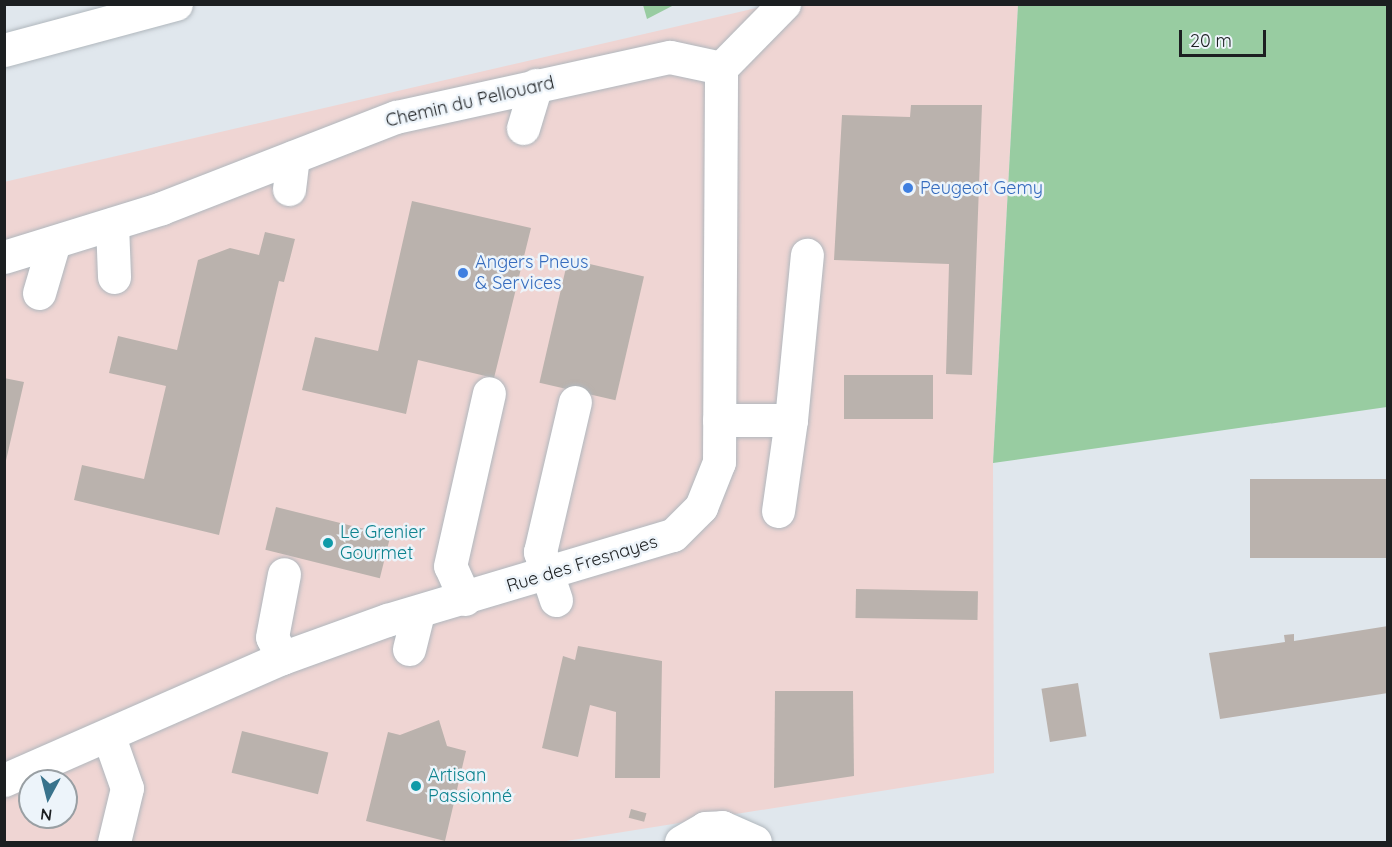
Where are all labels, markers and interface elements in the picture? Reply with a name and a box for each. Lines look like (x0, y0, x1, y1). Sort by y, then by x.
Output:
scale bar (1182, 18, 1269, 56)
text: 20 m (1190, 29, 1232, 52)
street label: Chemin du Pellouard (384, 72, 556, 132)
place label: Peugeot Gemy (920, 177, 1043, 199)
marker: Peugeot Gemy (901, 181, 915, 195)
place label: Angers Pneus & Services (475, 252, 588, 294)
marker: Angers Pneus & Services (456, 266, 470, 280)
place label: Le Grenier Gourmet (340, 522, 425, 564)
street label: Rue des Fresnayes (504, 531, 660, 597)
marker: Le Grenier Gourmet (321, 536, 335, 550)
place label: Artisan Passionné (428, 765, 512, 808)
north arrow (18, 769, 78, 829)
marker: Artisan Passionné (409, 779, 423, 793)
text: N (39, 804, 53, 826)

